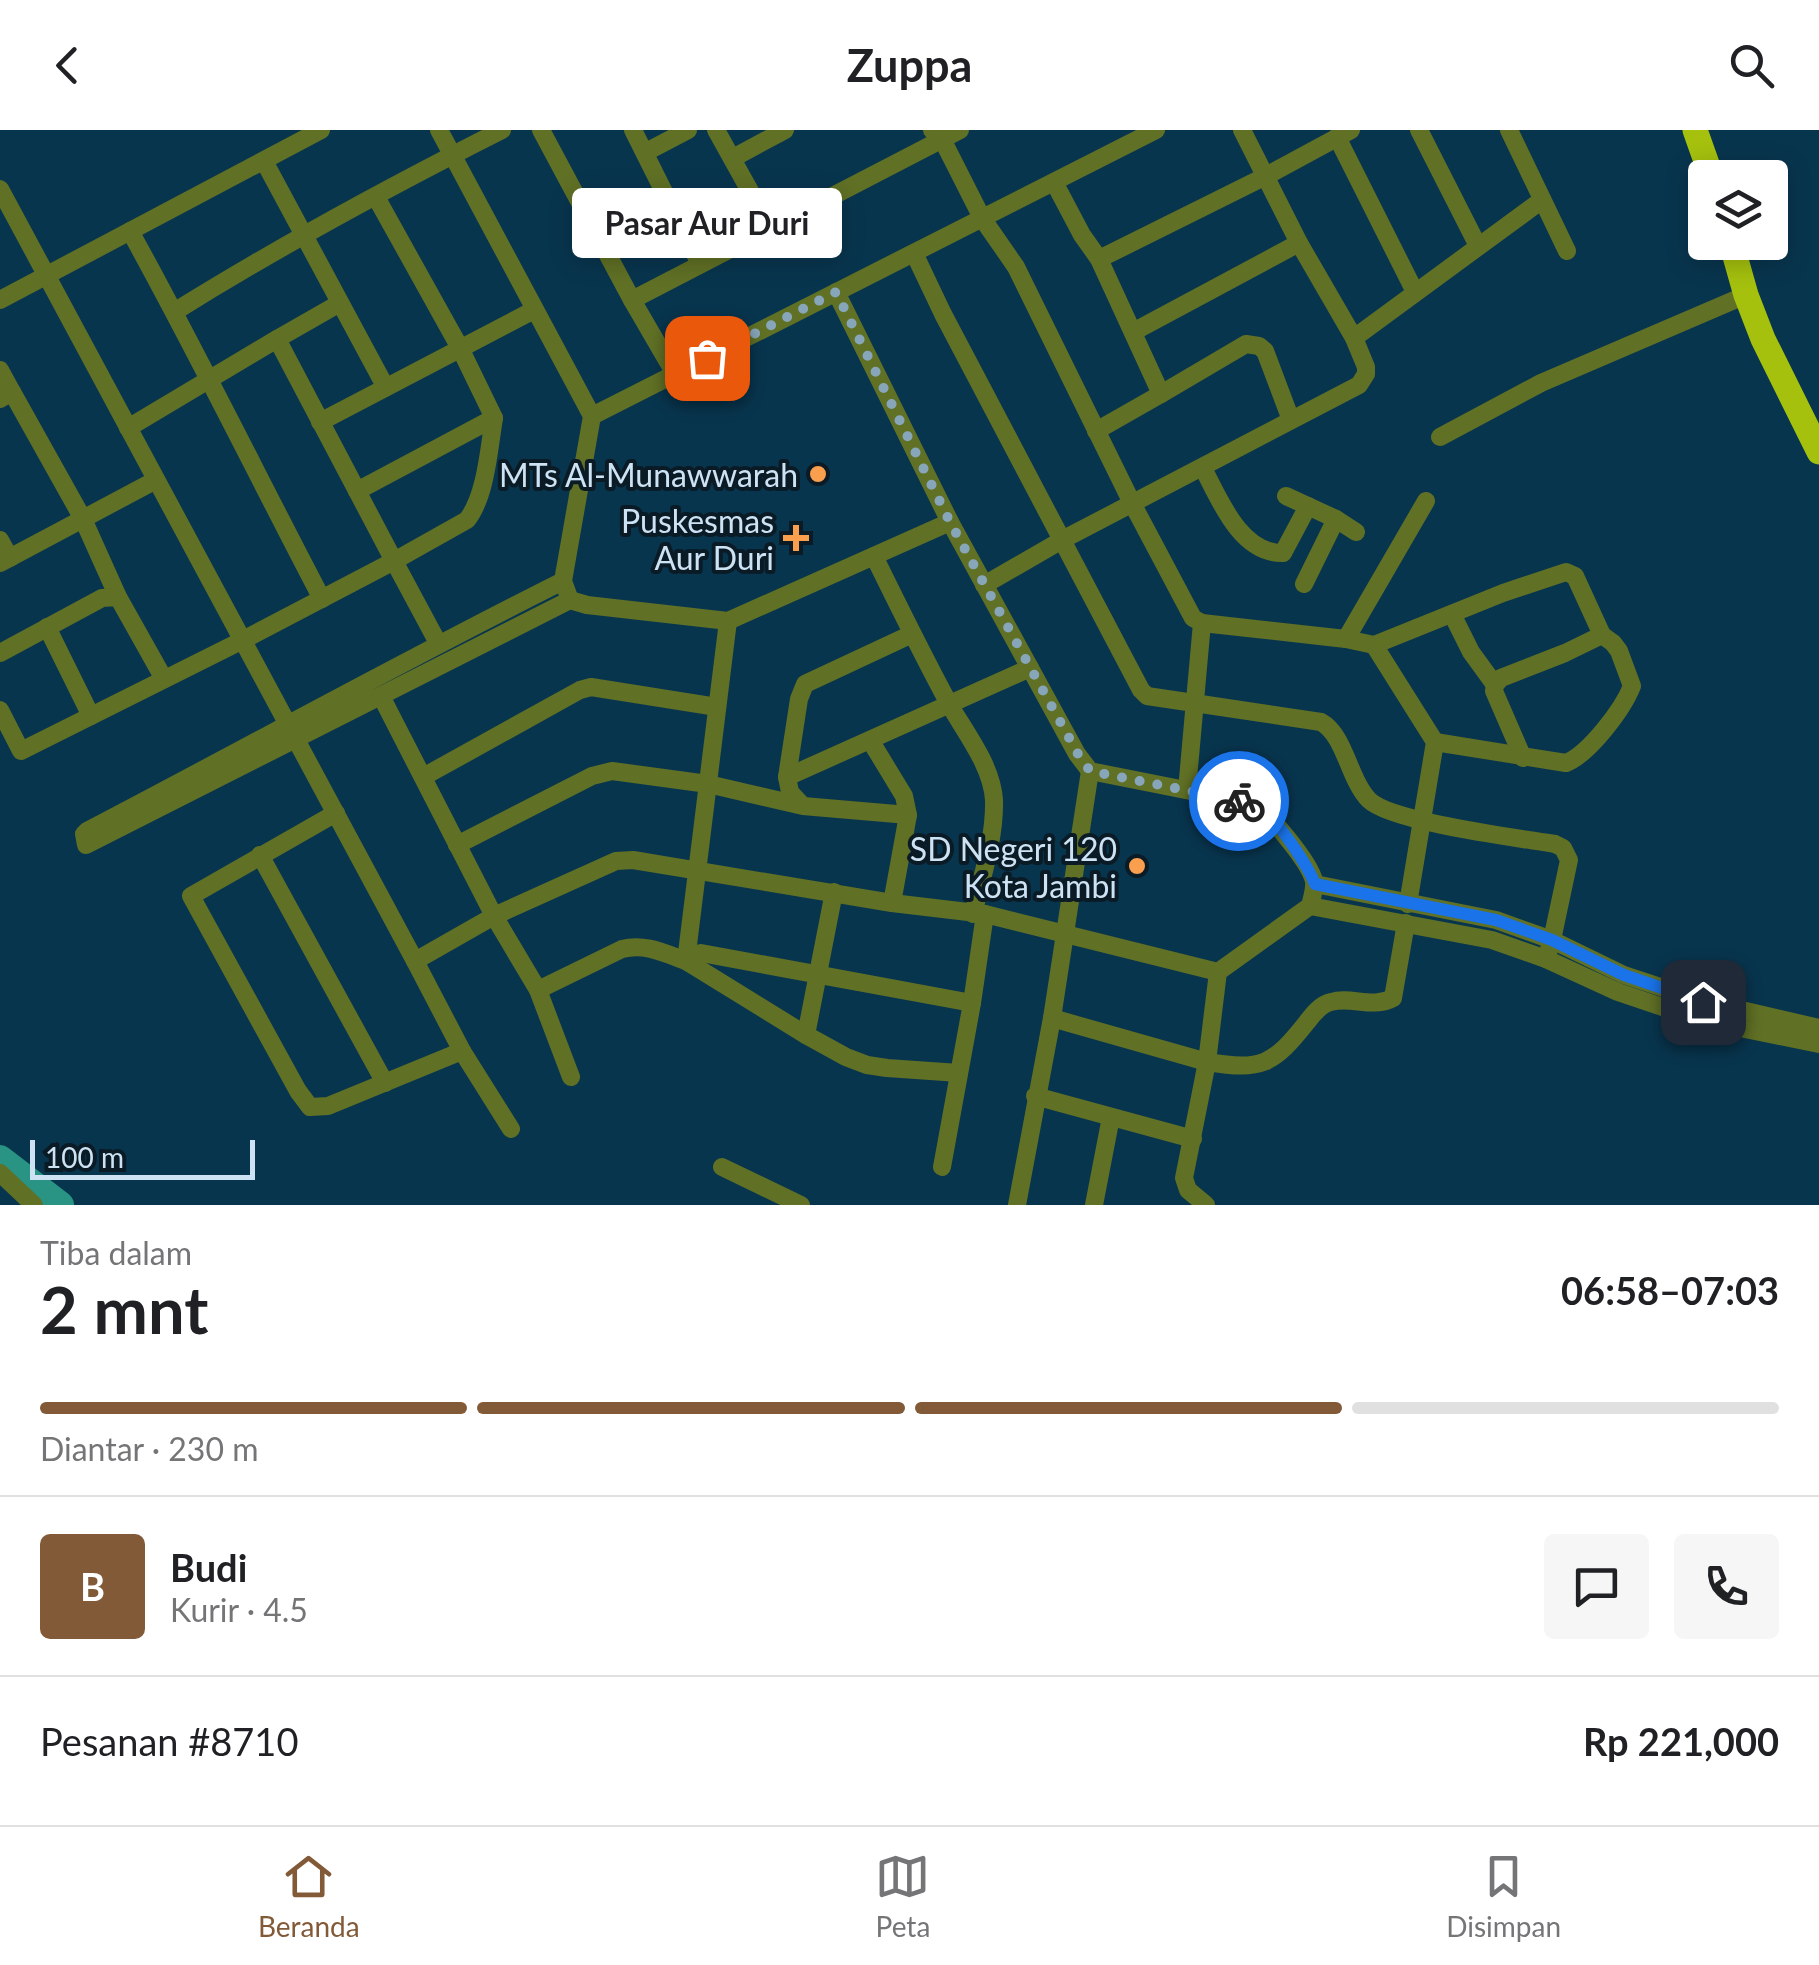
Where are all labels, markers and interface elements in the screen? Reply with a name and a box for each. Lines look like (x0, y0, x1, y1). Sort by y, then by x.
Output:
icon: back (40, 38, 95, 93)
text: Zuppa (847, 38, 972, 92)
icon: search (1724, 38, 1779, 93)
map controls (1688, 160, 1788, 260)
button: layers (1688, 160, 1788, 260)
callout: Pasar Aur Duri (572, 188, 842, 258)
text: Pasar Aur Duri (605, 203, 810, 242)
pin (665, 316, 750, 401)
icon: bag (680, 331, 735, 386)
place label: MTs Al-Munawwarah (499, 455, 798, 494)
marker: MTs Al-Munawwarah (807, 463, 829, 485)
place label: Puskesmas Aur Duri (621, 501, 774, 577)
marker: Puskesmas Aur Duri (783, 525, 809, 551)
courier (1189, 751, 1289, 851)
icon: bike (1212, 774, 1267, 829)
place label: SD Negeri 120 Kota Jambi (910, 829, 1117, 905)
marker: SD Negeri 120 Kota Jambi (1126, 855, 1148, 877)
pin (1661, 960, 1746, 1045)
icon: home (1676, 975, 1731, 1030)
scale bar (30, 1135, 255, 1180)
text: 100 m (45, 1140, 124, 1174)
text: Tiba dalam (40, 1233, 192, 1272)
text: 06:58–07:03 (1561, 1267, 1779, 1313)
text: 2 mnt (40, 1270, 208, 1348)
text: Diantar · 230 m (40, 1429, 258, 1468)
button: chat (1544, 1534, 1649, 1639)
button: phone (1674, 1534, 1779, 1639)
text: Budi (170, 1544, 247, 1590)
text: B (80, 1563, 105, 1609)
text: Kurir · 4.5 (170, 1590, 308, 1629)
text: Pesanan #8710 (40, 1718, 298, 1764)
text: Rp 221,000 (1583, 1718, 1779, 1764)
tab: Beranda (258, 1849, 360, 1943)
tab: Peta (875, 1849, 930, 1943)
tab: Disimpan (1446, 1849, 1561, 1943)

